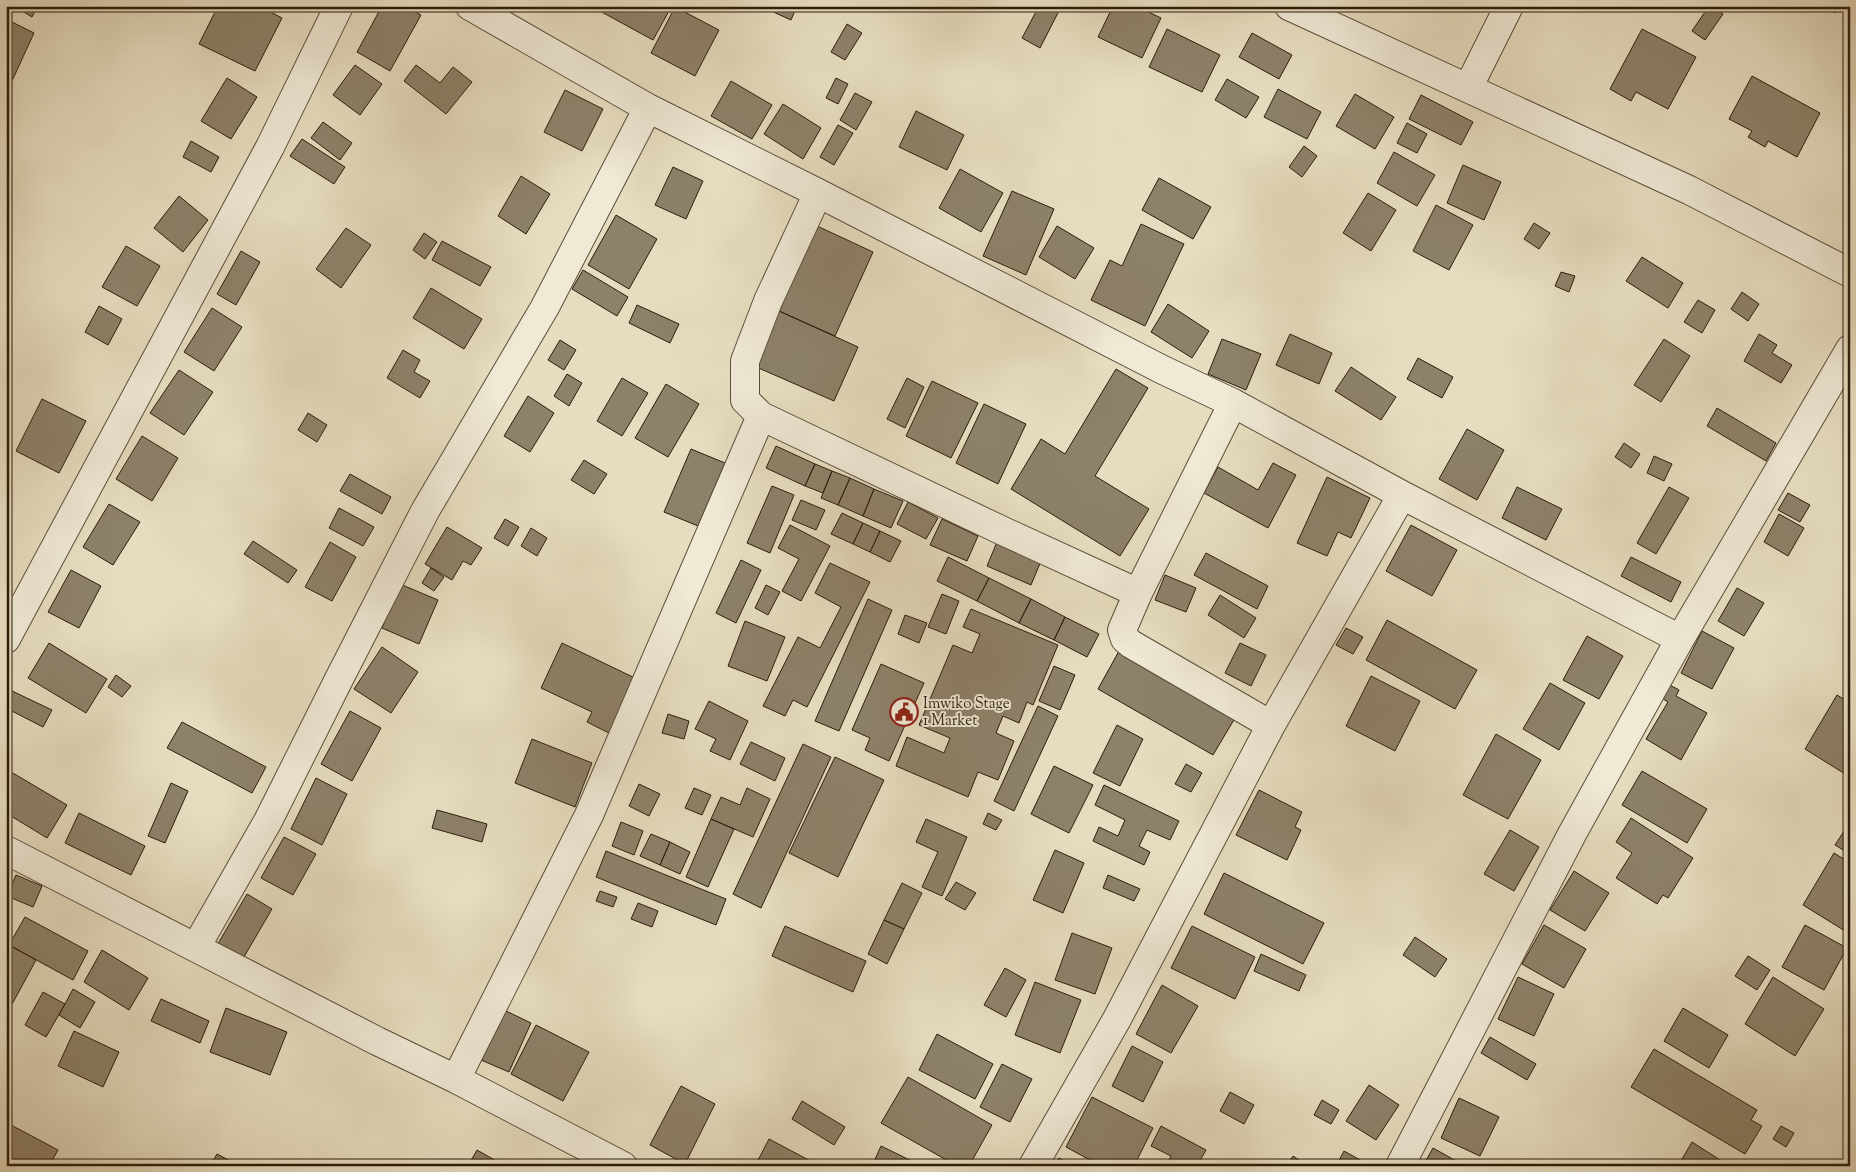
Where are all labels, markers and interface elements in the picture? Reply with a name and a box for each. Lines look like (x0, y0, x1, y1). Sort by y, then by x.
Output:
place label: Imwiko Stage 1 Market (923, 694, 1010, 732)
public building icon: Imwiko Stage 1 Market (889, 697, 919, 727)

